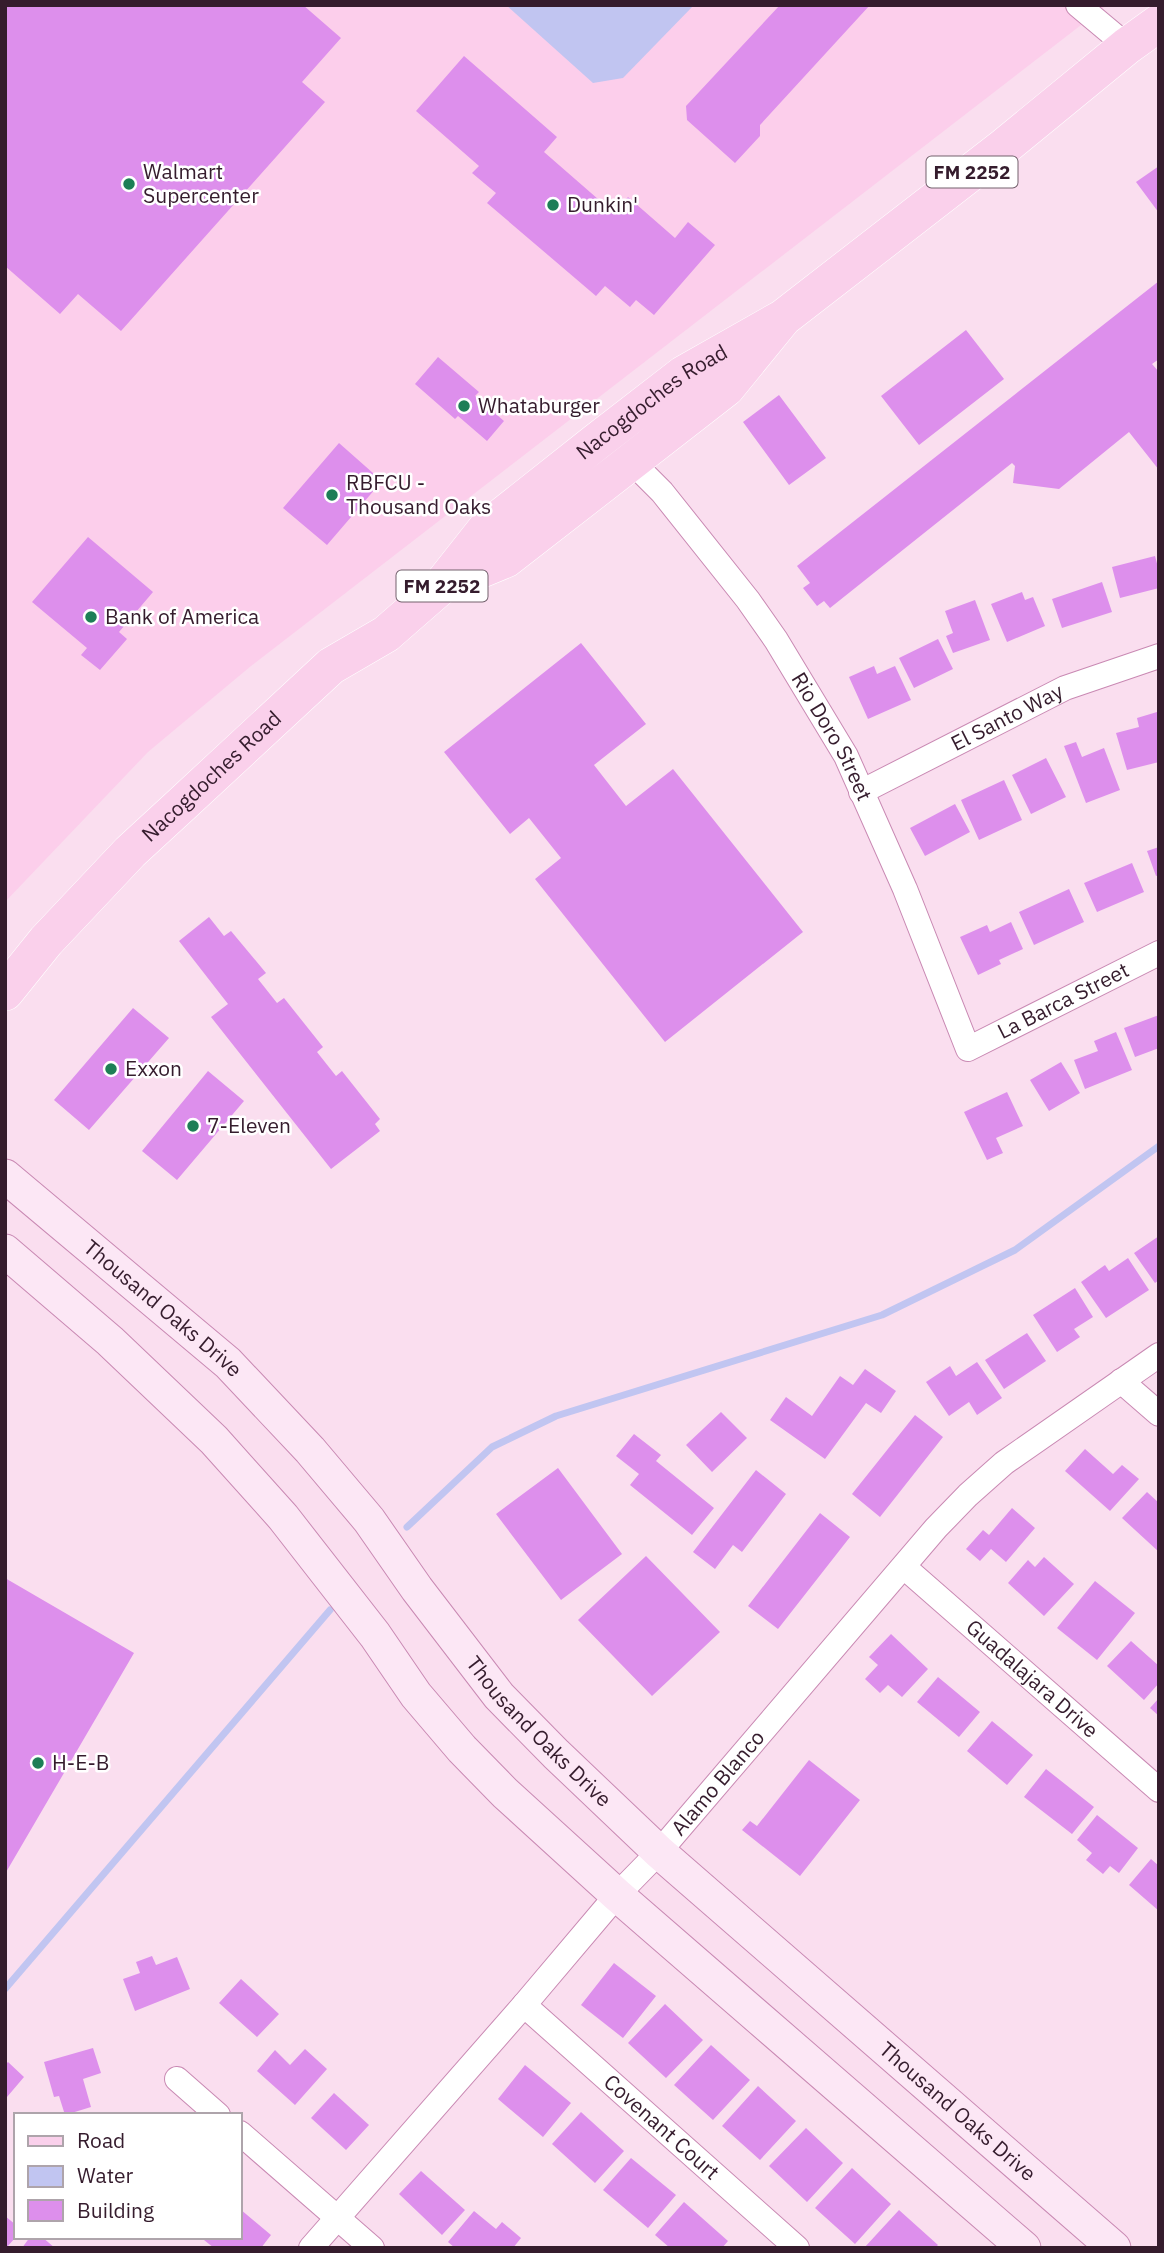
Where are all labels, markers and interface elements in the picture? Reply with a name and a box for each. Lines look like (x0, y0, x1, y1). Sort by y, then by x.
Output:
road number: FM 2252 (926, 156, 1018, 188)
place label: Walmart Supercenter (143, 157, 259, 209)
marker: Walmart Supercenter (121, 176, 137, 192)
place label: Dunkin' (567, 190, 638, 218)
marker: Dunkin' (545, 197, 561, 213)
street label: Nacogdoches Road (570, 337, 732, 466)
place label: Whataburger (478, 391, 600, 419)
marker: Whataburger (456, 398, 472, 414)
place label: RBFCU - Thousand Oaks (346, 468, 491, 520)
marker: RBFCU - Thousand Oaks (324, 487, 340, 503)
road number: FM 2252 (396, 570, 488, 601)
place label: Bank of America (105, 602, 259, 630)
marker: Bank of America (83, 609, 99, 625)
street label: Rio Doro Street (786, 667, 879, 805)
street label: El Santo Way (946, 676, 1068, 757)
street label: Nacogdoches Road (135, 704, 287, 847)
street label: La Barca Street (992, 955, 1133, 1045)
place label: Exxon (125, 1054, 182, 1082)
marker: Exxon (103, 1061, 119, 1077)
place label: 7-Eleven (207, 1111, 291, 1139)
marker: 7-Eleven (185, 1118, 201, 1134)
street label: Thousand Oaks Drive (78, 1233, 249, 1382)
street label: Guadalajara Drive (960, 1613, 1105, 1744)
street label: Thousand Oaks Drive (460, 1650, 618, 1813)
street label: Alamo Blanco (664, 1724, 770, 1841)
place label: H-E-B (52, 1748, 110, 1776)
marker: H-E-B (30, 1755, 46, 1771)
street label: Thousand Oaks Drive (874, 2035, 1042, 2187)
street label: Covenant Court (598, 2068, 726, 2185)
legend (14, 2113, 242, 2239)
text: Road (77, 2126, 125, 2154)
text: Water (77, 2161, 134, 2189)
text: Building (77, 2196, 154, 2224)

